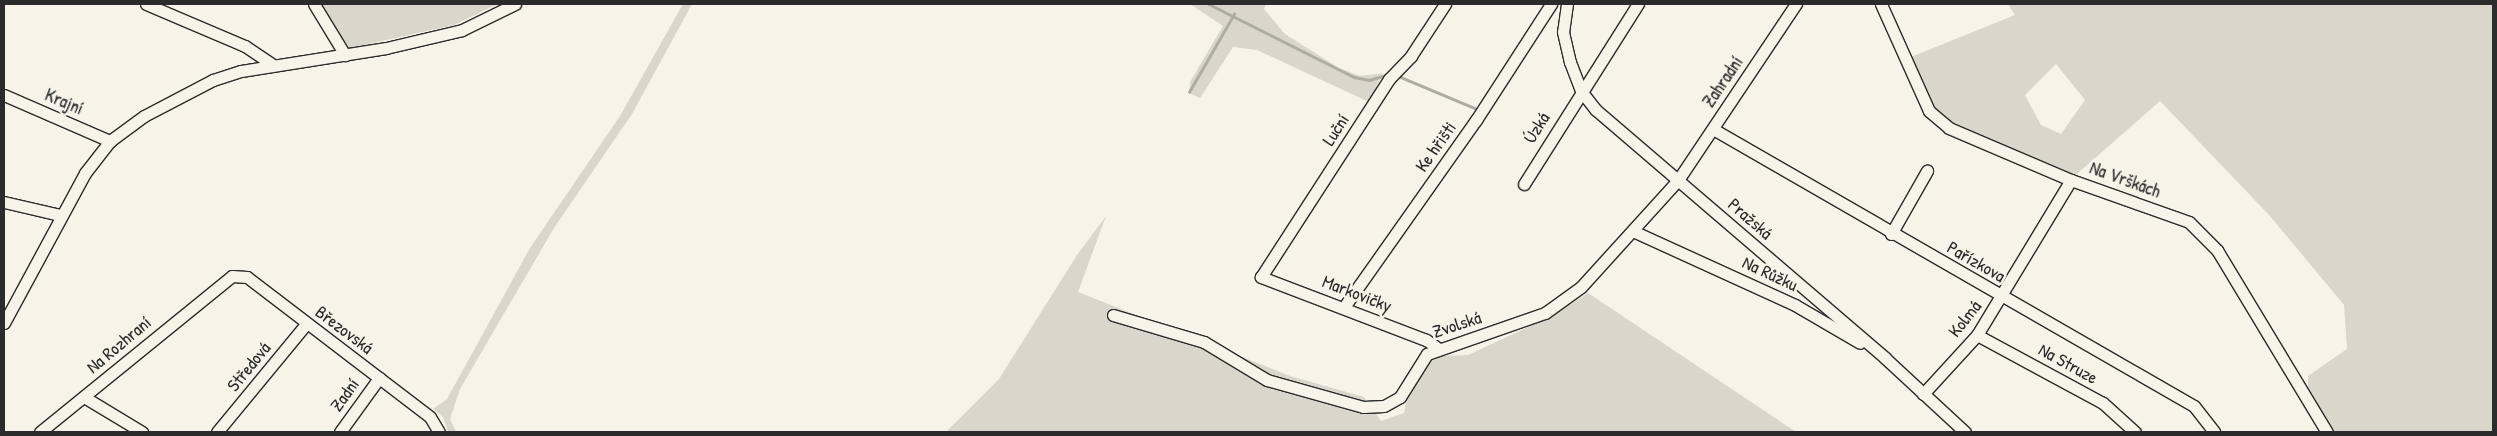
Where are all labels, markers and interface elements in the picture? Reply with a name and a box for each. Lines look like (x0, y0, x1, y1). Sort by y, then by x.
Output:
street label: Zahradní (1698, 52, 1748, 112)
street label: Krajní (41, 84, 87, 120)
street label: Úzká (1519, 109, 1555, 147)
street label: Luční (1318, 110, 1354, 150)
street label: Ke hřišti (1411, 118, 1461, 176)
street label: Na Vrškách (2087, 157, 2163, 203)
street label: Pražská (1723, 194, 1777, 244)
street label: Pařízkova (1943, 237, 2009, 287)
street label: Na Růžku (1739, 252, 1801, 296)
street label: Markovičky (1319, 271, 1395, 317)
street label: Kolmá (1944, 296, 1986, 342)
street label: Březovská (311, 301, 377, 359)
street label: Zvolská (1430, 307, 1484, 343)
street label: Na Rozhraní (82, 312, 156, 378)
street label: Středová (223, 338, 275, 396)
street label: Na Struze (2035, 339, 2101, 389)
street label: Zadní (326, 374, 364, 416)

